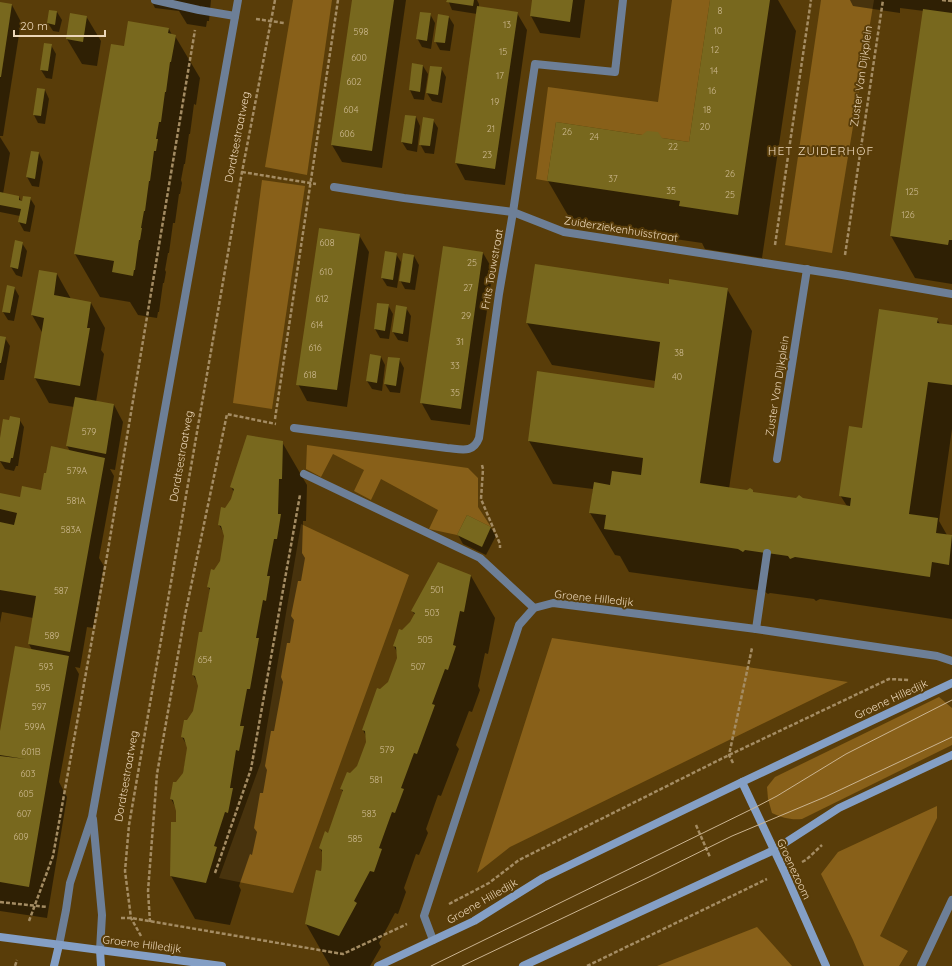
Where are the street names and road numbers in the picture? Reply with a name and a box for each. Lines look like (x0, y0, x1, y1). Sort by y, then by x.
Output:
street label: Zuster Van Dijkplein (847, 25, 875, 127)
street label: Dordtsestraatweg (221, 90, 253, 184)
street label: Zuiderziekenhuisstraat (563, 213, 679, 245)
street label: Frits Touwstraat (478, 227, 506, 310)
street label: Zuster Van Dijkplein (762, 335, 792, 437)
street label: Dordtsestraatweg (166, 409, 196, 503)
street label: Groene Hilledijk (554, 587, 634, 609)
street label: Groene Hilledijk (852, 676, 930, 722)
street label: Dordtsestraatweg (111, 729, 141, 823)
street label: Groenezoom (774, 836, 814, 902)
street label: Groene Hilledijk (444, 875, 520, 927)
street label: Groene Hilledijk (102, 932, 182, 956)

